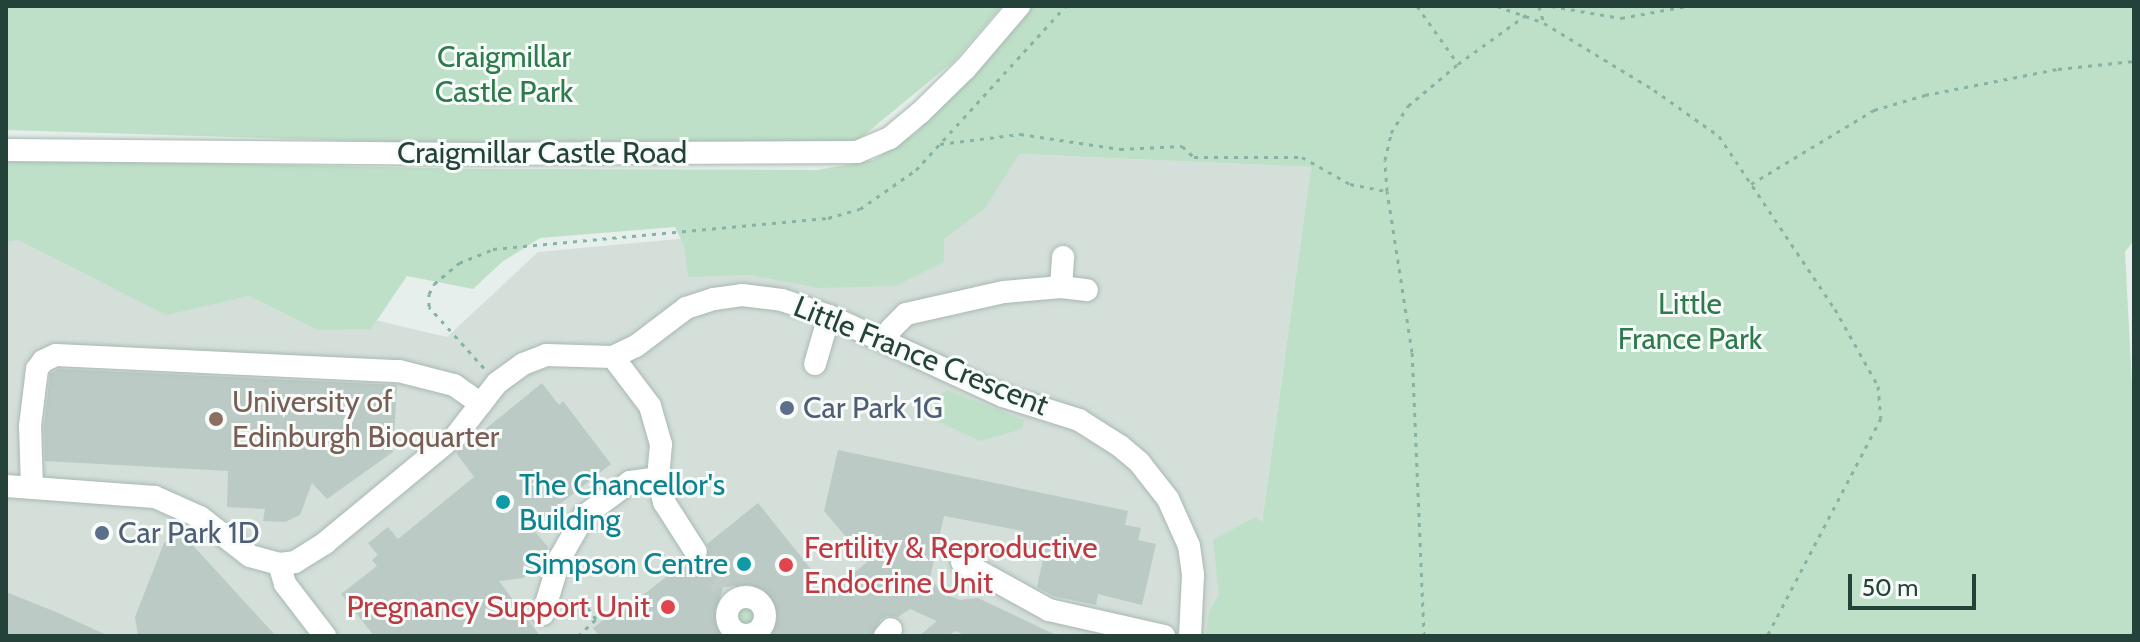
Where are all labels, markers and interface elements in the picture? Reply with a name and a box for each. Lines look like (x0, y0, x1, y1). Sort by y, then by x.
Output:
park label: Craigmillar Castle Park (435, 39, 573, 110)
street label: Craigmillar Castle Road (397, 135, 687, 171)
park label: Little France Park (1618, 286, 1762, 356)
street label: Little France Crescent (788, 288, 1054, 424)
place label: University of Edinburgh Bioquarter (232, 384, 499, 454)
place label: Car Park 1G (803, 390, 943, 426)
marker: Car Park 1G (778, 399, 796, 417)
marker: University of Edinburgh Bioquarter (207, 410, 225, 428)
place label: The Chancellor's Building (519, 467, 725, 538)
marker: The Chancellor's Building (494, 493, 512, 511)
place label: Car Park 1D (118, 515, 260, 551)
marker: Car Park 1D (93, 524, 111, 542)
place label: Fertility & Reproductive Endocrine Unit (804, 530, 1098, 600)
place label: Simpson Centre (524, 546, 728, 582)
marker: Fertility & Reproductive Endocrine Unit (775, 554, 797, 576)
marker: Simpson Centre (735, 555, 753, 573)
scale bar (1852, 558, 1980, 608)
text: 50 m (1862, 573, 1918, 602)
place label: Pregnancy Support Unit (346, 589, 650, 625)
marker: Pregnancy Support Unit (657, 596, 679, 618)

